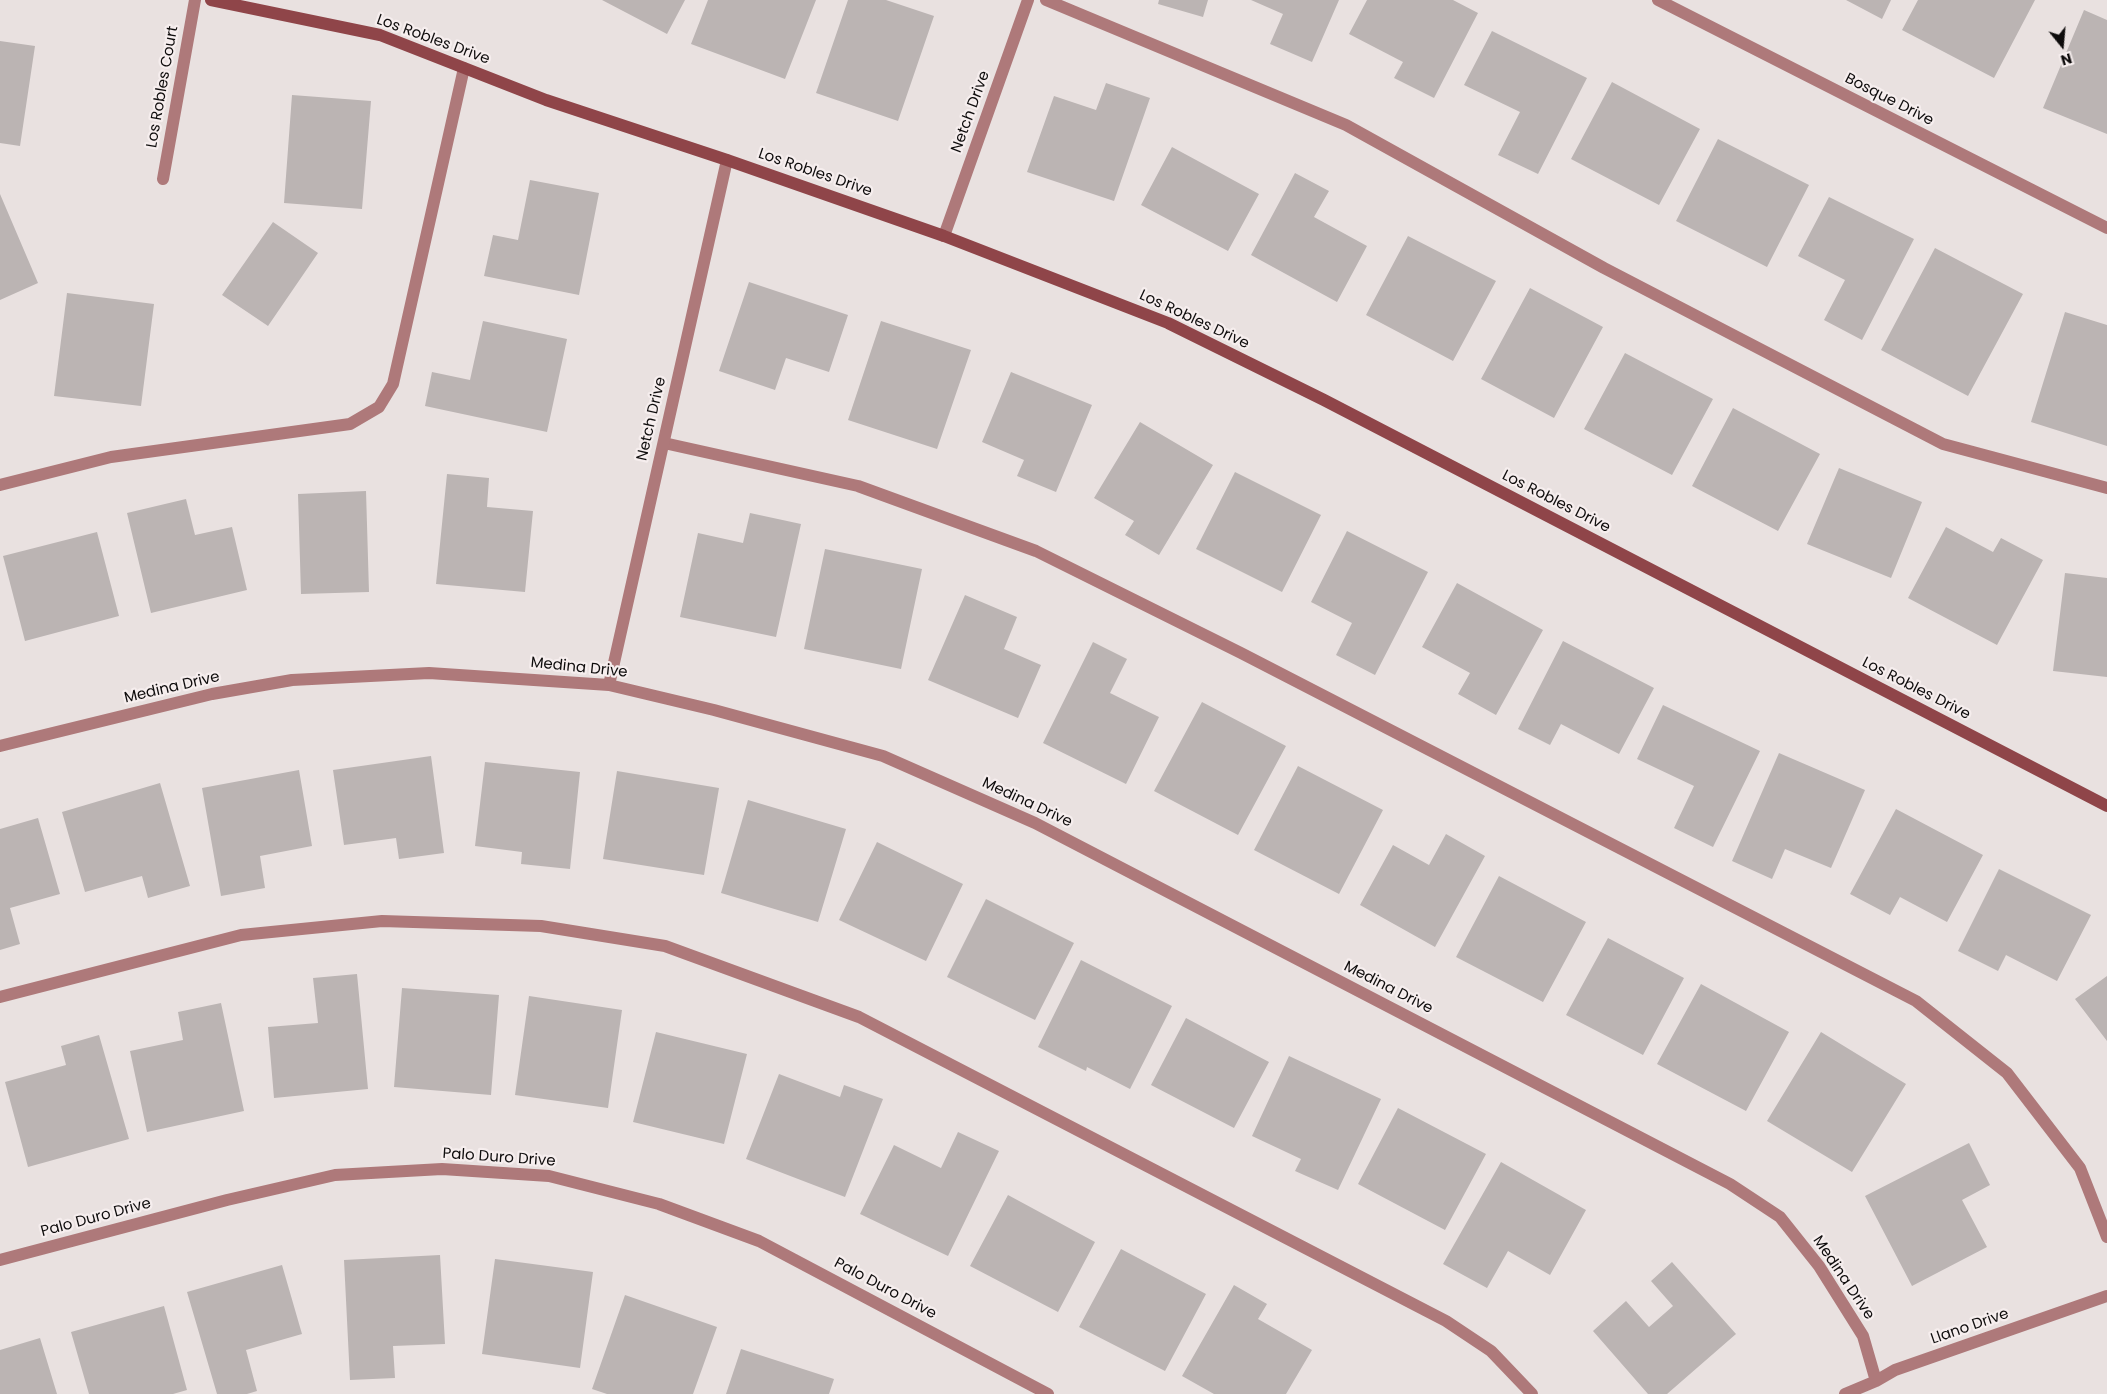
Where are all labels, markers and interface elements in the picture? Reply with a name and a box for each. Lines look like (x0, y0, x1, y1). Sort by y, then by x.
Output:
street label: Los Robles Drive (374, 11, 492, 69)
north arrow (2037, 20, 2087, 70)
street label: Los Robles Court (143, 25, 183, 149)
text: N (2058, 48, 2074, 70)
street label: Netch Drive (948, 69, 994, 155)
street label: Bosque Drive (1842, 70, 1936, 130)
street label: Los Robles Drive (756, 145, 874, 201)
street label: Los Robles Drive (1136, 287, 1252, 353)
street label: Netch Drive (634, 375, 670, 463)
street label: Los Robles Drive (1499, 467, 1613, 537)
street label: Medina Drive (530, 654, 628, 682)
street label: Los Robles Drive (1859, 654, 1973, 724)
street label: Medina Drive (123, 668, 221, 708)
street label: Medina Drive (979, 774, 1075, 832)
street label: Medina Drive (1341, 958, 1435, 1018)
street label: Palo Duro Drive (442, 1145, 556, 1171)
street label: Palo Duro Drive (39, 1195, 153, 1241)
street label: Medina Drive (1808, 1233, 1878, 1323)
street label: Palo Duro Drive (831, 1254, 939, 1324)
street label: Llano Drive (1929, 1305, 2011, 1349)

